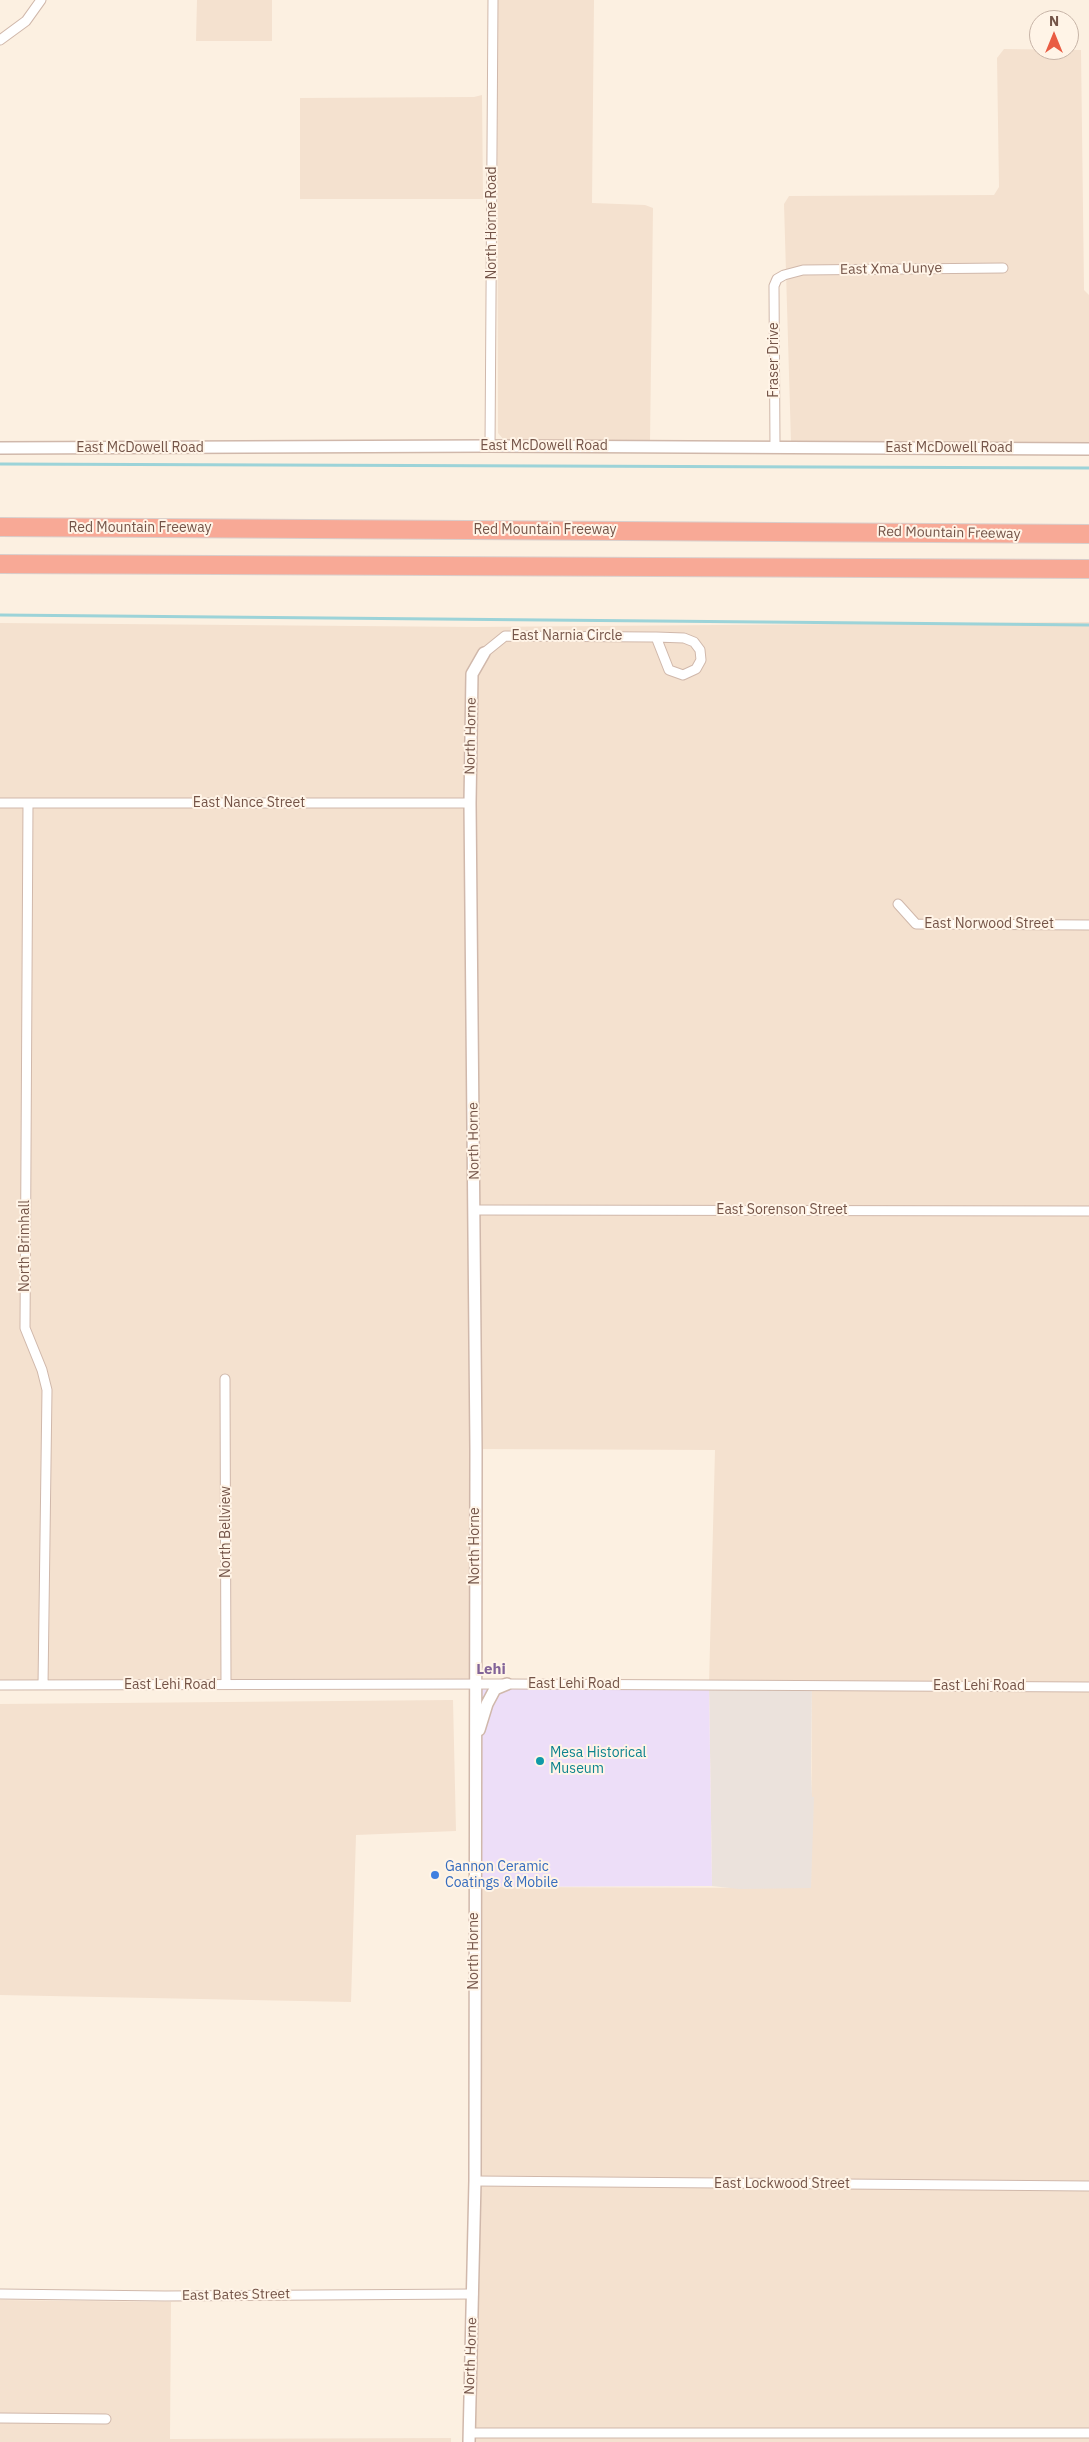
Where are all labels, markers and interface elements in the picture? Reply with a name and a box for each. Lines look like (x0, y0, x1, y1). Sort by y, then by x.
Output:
north arrow (1029, 10, 1079, 60)
text: N (1049, 12, 1059, 30)
street label: North Horne Road (484, 166, 500, 280)
street label: East Xma Uunye (840, 260, 942, 278)
street label: Fraser Drive (766, 322, 782, 398)
street label: East McDowell Road (480, 438, 608, 454)
street label: East McDowell Road (76, 440, 204, 456)
street label: East McDowell Road (885, 440, 1013, 456)
street label: Red Mountain Freeway (68, 520, 212, 536)
street label: Red Mountain Freeway (473, 522, 617, 538)
street label: Red Mountain Freeway (877, 523, 1021, 543)
street label: East Narnia Circle (511, 628, 623, 644)
street label: North Horne (462, 697, 480, 775)
street label: East Nance Street (193, 795, 305, 811)
street label: East Norwood Street (924, 916, 1054, 932)
street label: North Horne (465, 1102, 483, 1180)
street label: North Brimhall (17, 1200, 33, 1292)
street label: East Sorenson Street (716, 1202, 848, 1218)
street label: North Bellview (218, 1486, 234, 1578)
street label: North Horne (467, 1507, 483, 1585)
district label: Lehi (476, 1661, 506, 1679)
street label: East Lehi Road (528, 1676, 620, 1692)
street label: East Lehi Road (124, 1677, 216, 1693)
street label: East Lehi Road (933, 1678, 1025, 1694)
place label: Mesa Historical Museum (550, 1745, 646, 1778)
marker: Mesa Historical Museum (534, 1755, 546, 1767)
place label: Gannon Ceramic Coatings & Mobile (445, 1859, 558, 1891)
marker: Gannon Ceramic Coatings & Mobile (429, 1869, 441, 1881)
street label: North Horne (466, 1912, 482, 1990)
street label: East Lockwood Street (714, 2176, 850, 2192)
street label: East Bates Street (182, 2286, 290, 2304)
street label: North Horne (461, 2317, 481, 2395)

